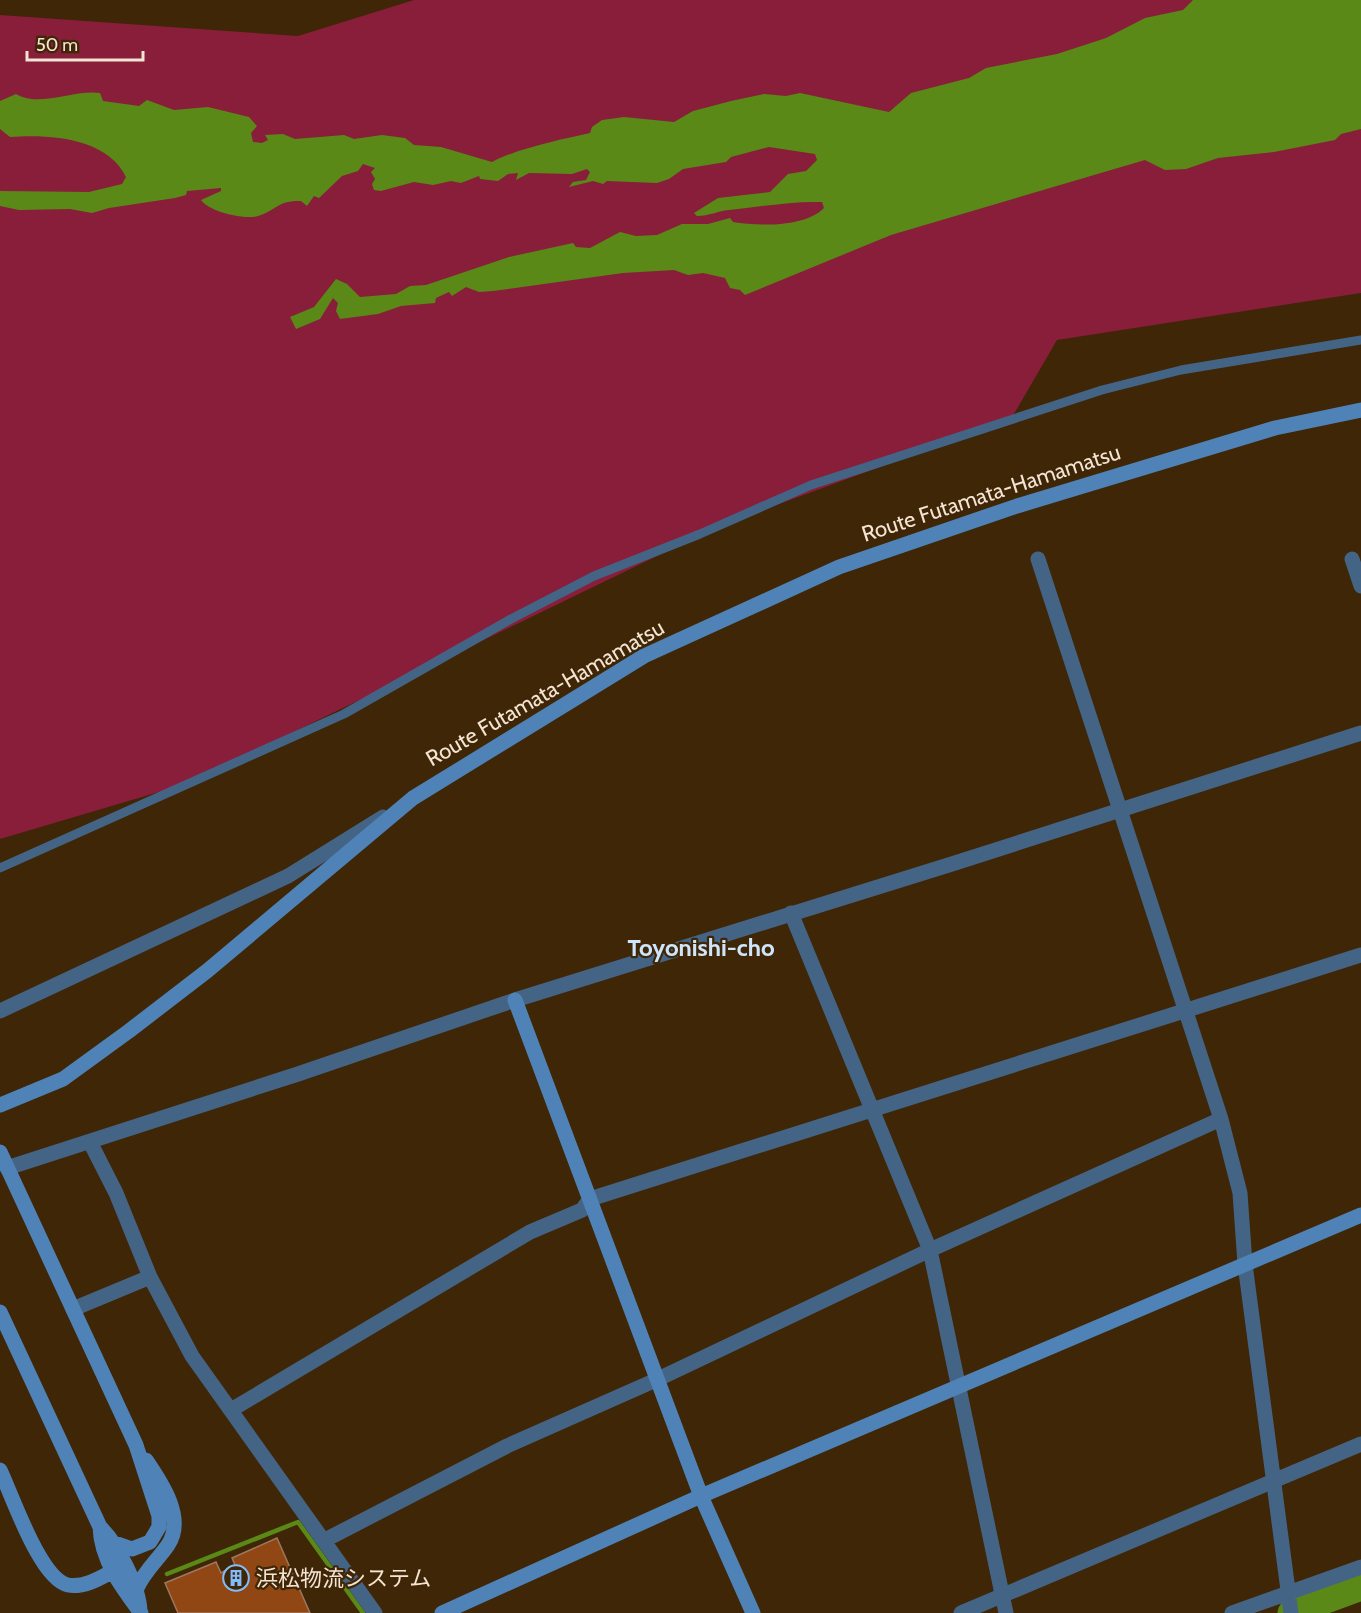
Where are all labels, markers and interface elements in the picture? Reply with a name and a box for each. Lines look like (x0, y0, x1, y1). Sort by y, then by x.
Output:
scale bar (27, 24, 142, 62)
text: 50 m (36, 34, 78, 56)
street label: Route Futamata-Hamamatsu (858, 438, 1124, 548)
street label: Route Futamata-Hamamatsu (421, 614, 669, 772)
district label: Toyonishi-cho (627, 933, 775, 962)
building icon: 浜松物流システム (221, 1563, 251, 1593)
place label: 浜松物流システム (256, 1565, 431, 1592)

